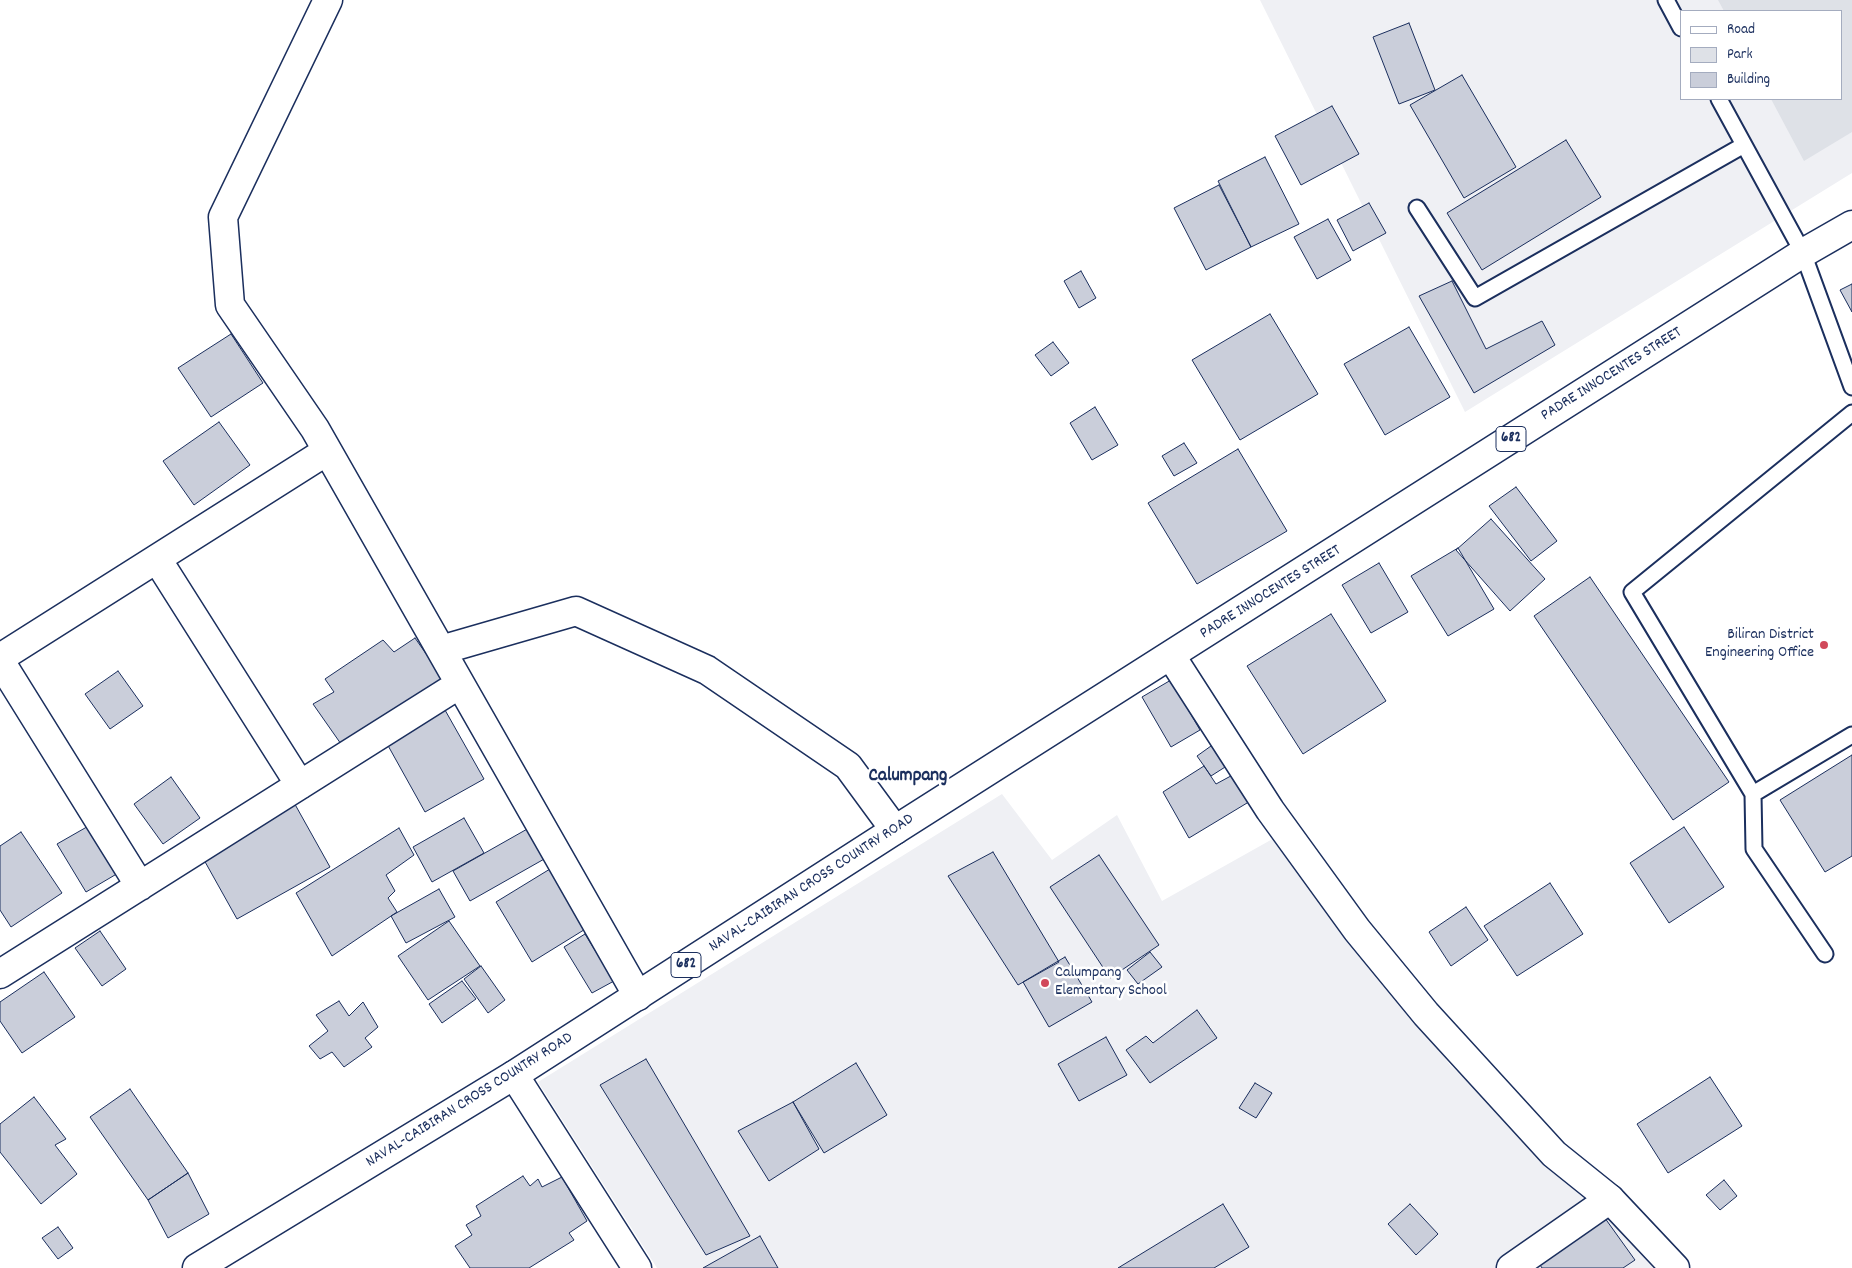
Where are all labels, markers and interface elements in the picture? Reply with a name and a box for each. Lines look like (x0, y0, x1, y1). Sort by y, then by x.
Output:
legend (1680, 10, 1842, 100)
text: Road (1727, 19, 1755, 41)
text: Park (1727, 44, 1753, 66)
text: Building (1727, 69, 1770, 91)
street label: PADRE INNOCENTES STREET (1538, 324, 1686, 426)
road number: 682 (1496, 426, 1526, 452)
street label: PADRE INNOCENTES STREET (1197, 542, 1345, 644)
place label: Biliran District Engineering Office (1705, 626, 1814, 664)
marker: Biliran District Engineering Office (1818, 639, 1830, 651)
district label: Calumpang (869, 766, 947, 788)
street label: NAVAL-CAIBIRAN CROSS COUNTRY ROAD (706, 810, 918, 958)
road number: 682 (671, 952, 701, 978)
place label: Calumpang Elementary School (1055, 964, 1167, 1002)
marker: Calumpang Elementary School (1039, 977, 1051, 989)
street label: NAVAL-CAIBIRAN CROSS COUNTRY ROAD (363, 1029, 577, 1173)

